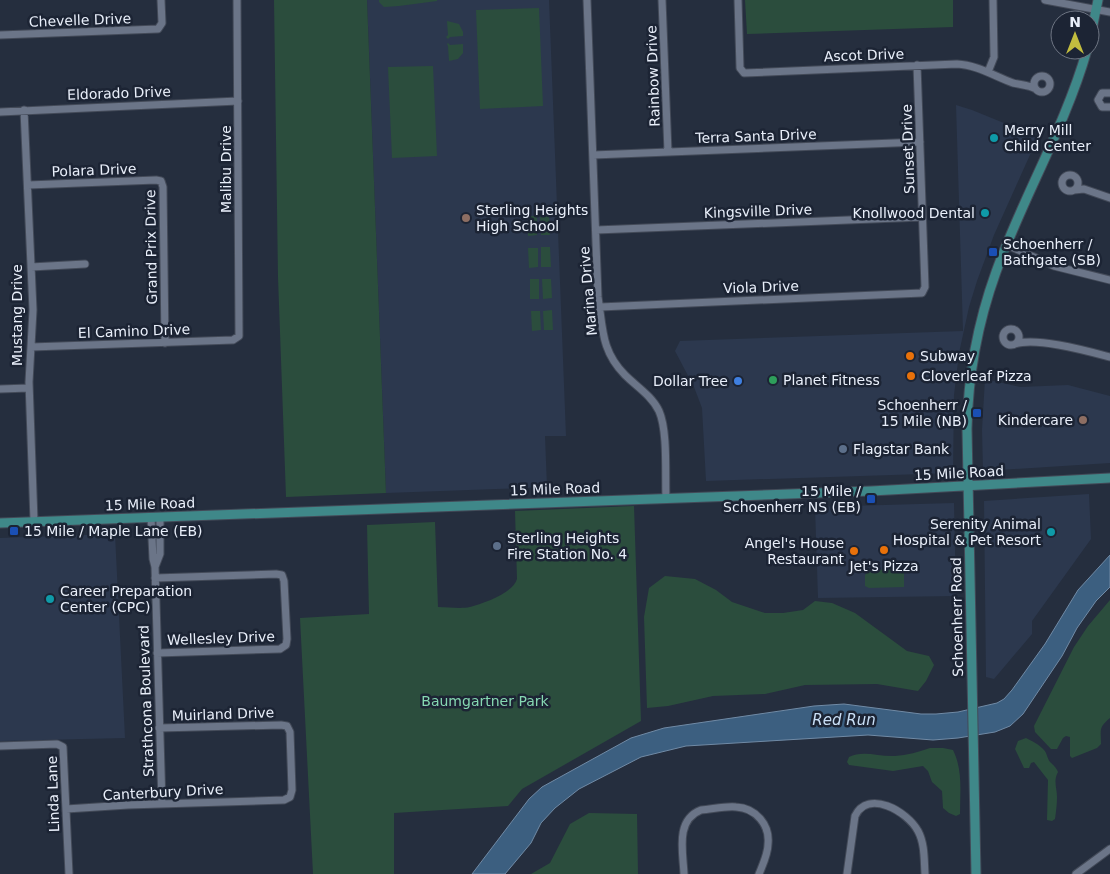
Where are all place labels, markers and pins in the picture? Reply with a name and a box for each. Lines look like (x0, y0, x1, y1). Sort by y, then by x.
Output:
place label: Merry Mill Child Center (1004, 122, 1091, 154)
marker: Merry Mill Child Center (988, 132, 1000, 144)
place label: Sterling Heights High School (476, 202, 588, 234)
place label: Knollwood Dental (852, 205, 975, 221)
marker: Knollwood Dental (979, 207, 991, 219)
marker: Sterling Heights High School (460, 212, 472, 224)
place label: Schoenherr / Bathgate (SB) (1003, 236, 1101, 268)
marker: Schoenherr / Bathgate (SB) (987, 246, 999, 258)
place label: Subway (920, 348, 975, 364)
marker: Subway (904, 350, 916, 362)
place label: Cloverleaf Pizza (921, 368, 1032, 384)
marker: Cloverleaf Pizza (905, 370, 917, 382)
place label: Planet Fitness (783, 372, 880, 388)
place label: Dollar Tree (653, 373, 728, 389)
marker: Planet Fitness (767, 374, 779, 386)
marker: Dollar Tree (732, 375, 744, 387)
place label: Schoenherr / 15 Mile (NB) (878, 397, 967, 429)
marker: Schoenherr / 15 Mile (NB) (971, 407, 983, 419)
place label: Kindercare (998, 412, 1073, 428)
marker: Kindercare (1077, 414, 1089, 426)
place label: Flagstar Bank (853, 441, 950, 457)
marker: Flagstar Bank (837, 443, 849, 455)
place label: 15 Mile / Schoenherr NS (EB) (723, 483, 861, 515)
marker: 15 Mile / Schoenherr NS (EB) (865, 493, 877, 505)
place label: Serenity Animal Hospital & Pet Resort (893, 516, 1041, 548)
place label: 15 Mile / Maple Lane (EB) (24, 523, 203, 539)
marker: 15 Mile / Maple Lane (EB) (8, 525, 20, 537)
marker: Serenity Animal Hospital & Pet Resort (1045, 526, 1057, 538)
place label: Sterling Heights Fire Station No. 4 (507, 530, 627, 562)
place label: Angel's House Restaurant (745, 535, 844, 567)
marker: Sterling Heights Fire Station No. 4 (491, 540, 503, 552)
marker: Jet's Pizza (878, 544, 890, 556)
marker: Angel's House Restaurant (848, 545, 860, 557)
place label: Jet's Pizza (848, 558, 919, 574)
place label: Career Preparation Center (CPC) (60, 583, 192, 615)
marker: Career Preparation Center (CPC) (44, 593, 56, 605)

